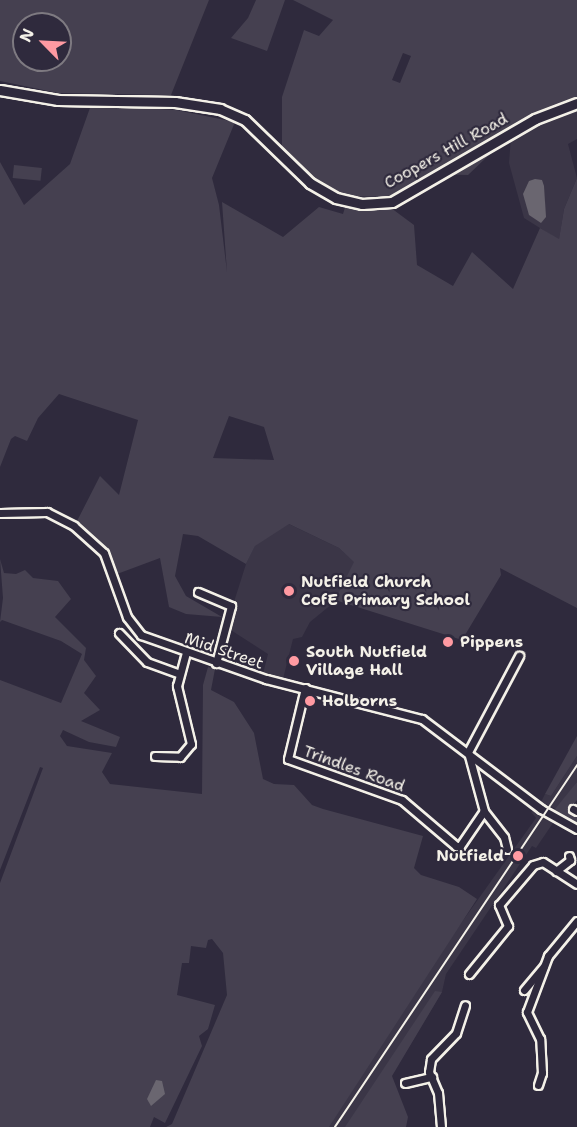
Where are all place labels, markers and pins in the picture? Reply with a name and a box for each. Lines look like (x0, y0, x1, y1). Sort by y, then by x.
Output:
place label: Nutfield Church CofE Primary School (301, 572, 470, 610)
marker: Nutfield Church CofE Primary School (282, 584, 296, 598)
place label: Pippens (460, 632, 523, 652)
marker: Pippens (441, 635, 455, 649)
place label: South Nutfield Village Hall (306, 642, 427, 680)
marker: South Nutfield Village Hall (287, 654, 301, 668)
place label: Holborns (322, 691, 397, 711)
marker: Holborns (303, 694, 317, 708)
place label: Nutfield (436, 846, 504, 866)
marker: Nutfield (509, 847, 527, 865)

